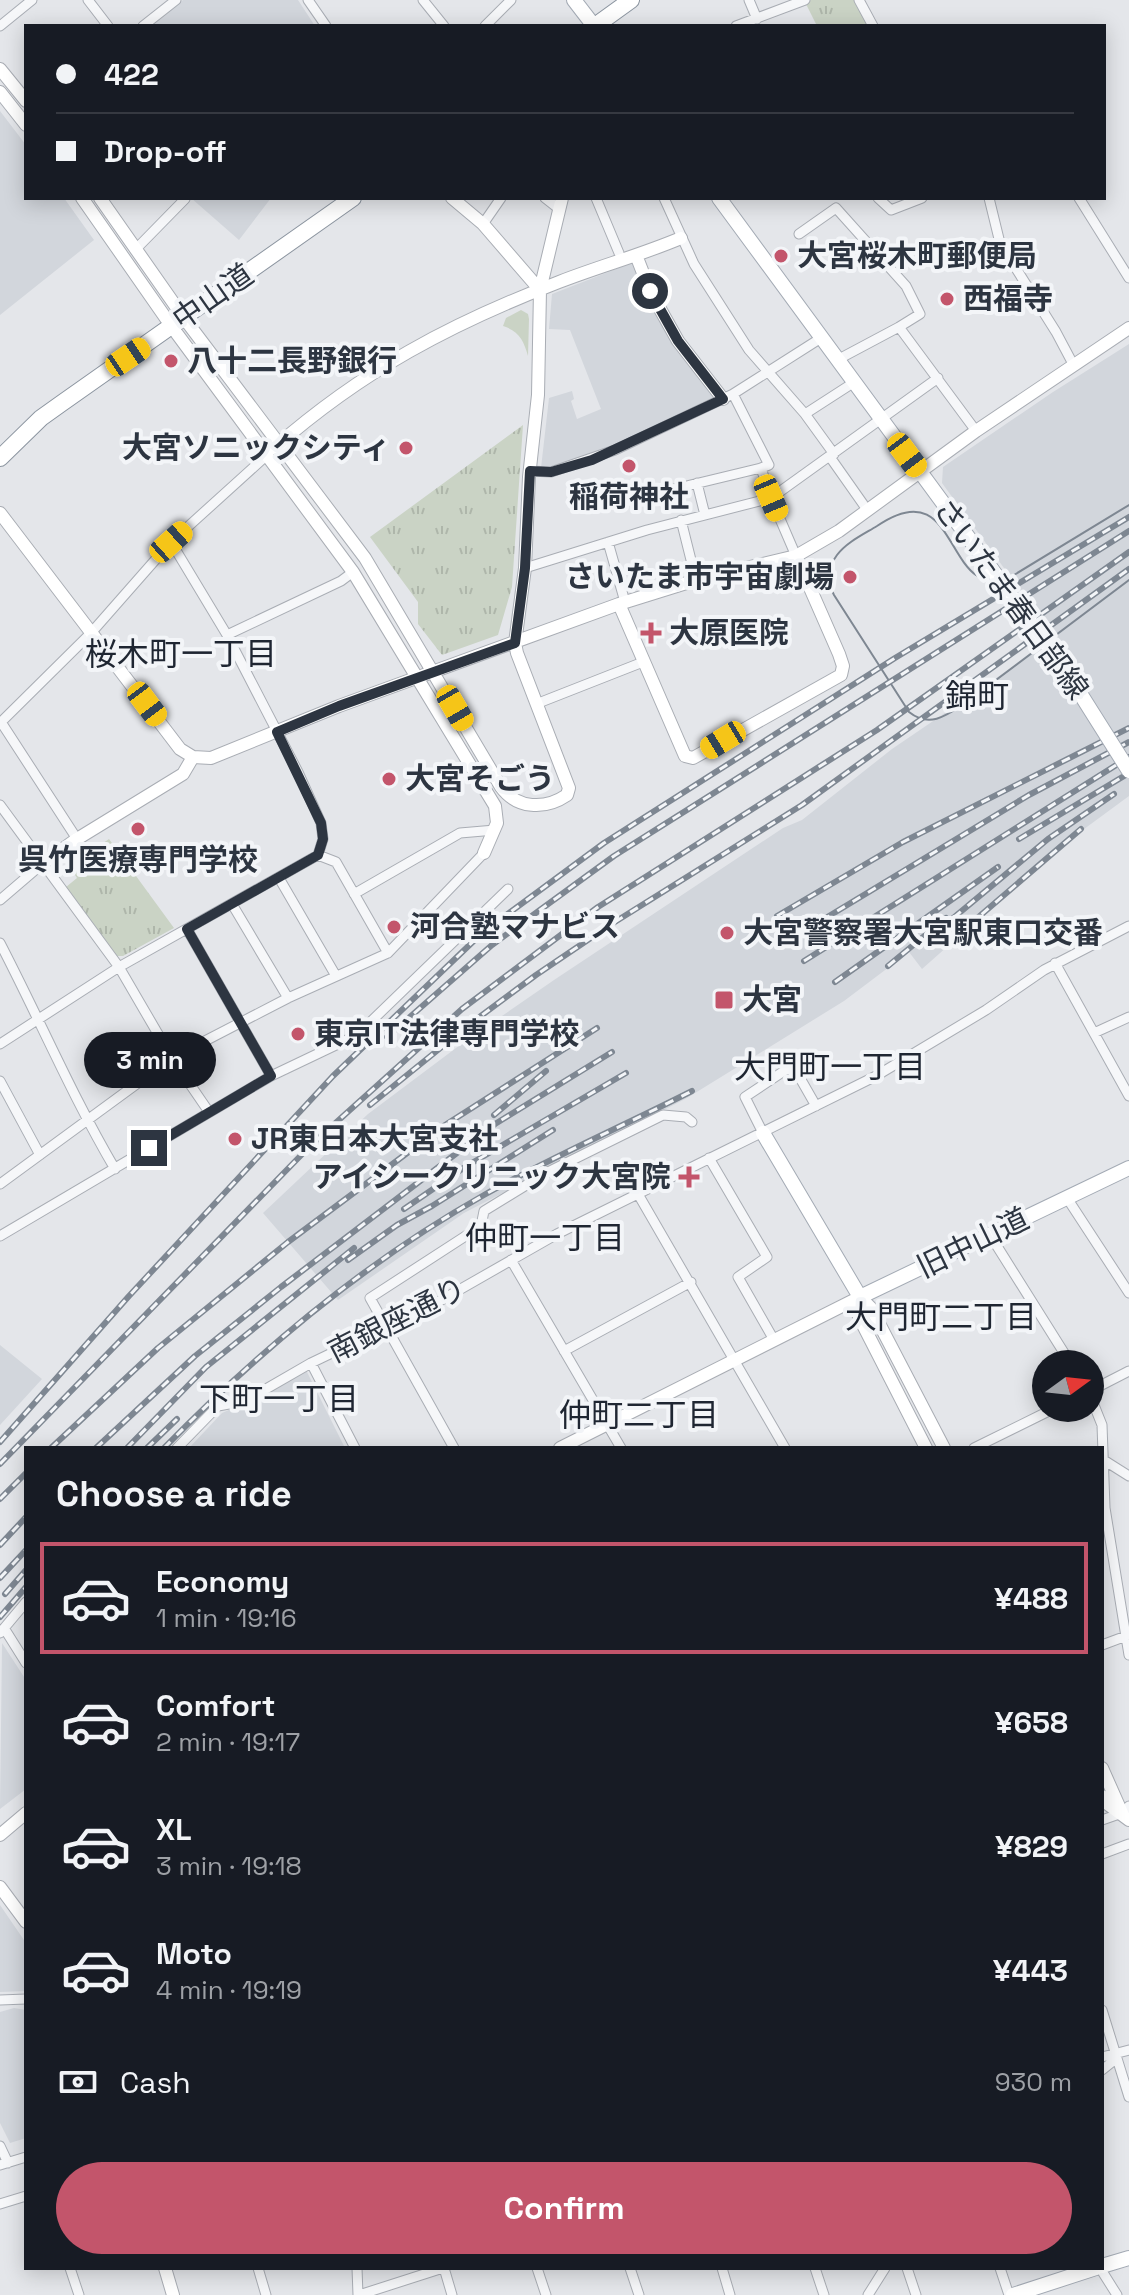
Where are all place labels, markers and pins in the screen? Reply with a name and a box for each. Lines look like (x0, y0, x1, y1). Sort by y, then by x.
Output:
place label: 大宮桜木町郵便局 (797, 236, 1037, 275)
marker: 大宮桜木町郵便局 (772, 247, 790, 265)
place label: 西福寺 (963, 279, 1053, 318)
marker: 西福寺 (938, 290, 956, 308)
place label: 八十二長野銀行 (187, 341, 397, 380)
marker: 八十二長野銀行 (162, 352, 180, 370)
place label: 大宮ソニックシティ (122, 428, 390, 467)
marker: 大宮ソニックシティ (397, 439, 415, 457)
marker: 稲荷神社 (620, 457, 638, 475)
place label: 稲荷神社 (569, 477, 689, 516)
place label: さいたま市宇宙劇場 (565, 557, 834, 596)
marker: さいたま市宇宙劇場 (841, 568, 859, 586)
place label: 大原医院 (669, 613, 789, 652)
marker: 大原医院 (640, 622, 662, 644)
place label: 大宮そごう (405, 759, 555, 798)
marker: 大宮そごう (380, 770, 398, 788)
marker: 呉竹医療専門学校 (129, 820, 147, 838)
place label: 呉竹医療専門学校 (18, 840, 258, 879)
place label: 河合塾マナビス (410, 907, 620, 946)
place label: 大宮警察署大宮駅東口交番 (743, 913, 1103, 952)
marker: 河合塾マナビス (385, 918, 403, 936)
marker: 大宮警察署大宮駅東口交番 (718, 924, 736, 942)
place label: 大宮 (742, 980, 802, 1019)
marker: 大宮 (713, 989, 735, 1011)
place label: 東京IT法律専門学校 (314, 1014, 580, 1053)
marker: 東京IT法律専門学校 (289, 1025, 307, 1043)
place label: JR東日本大宮支社 (251, 1119, 498, 1158)
marker: JR東日本大宮支社 (226, 1130, 244, 1148)
place label: アイシークリニック大宮院 (313, 1157, 671, 1196)
marker: アイシークリニック大宮院 (678, 1166, 700, 1188)

